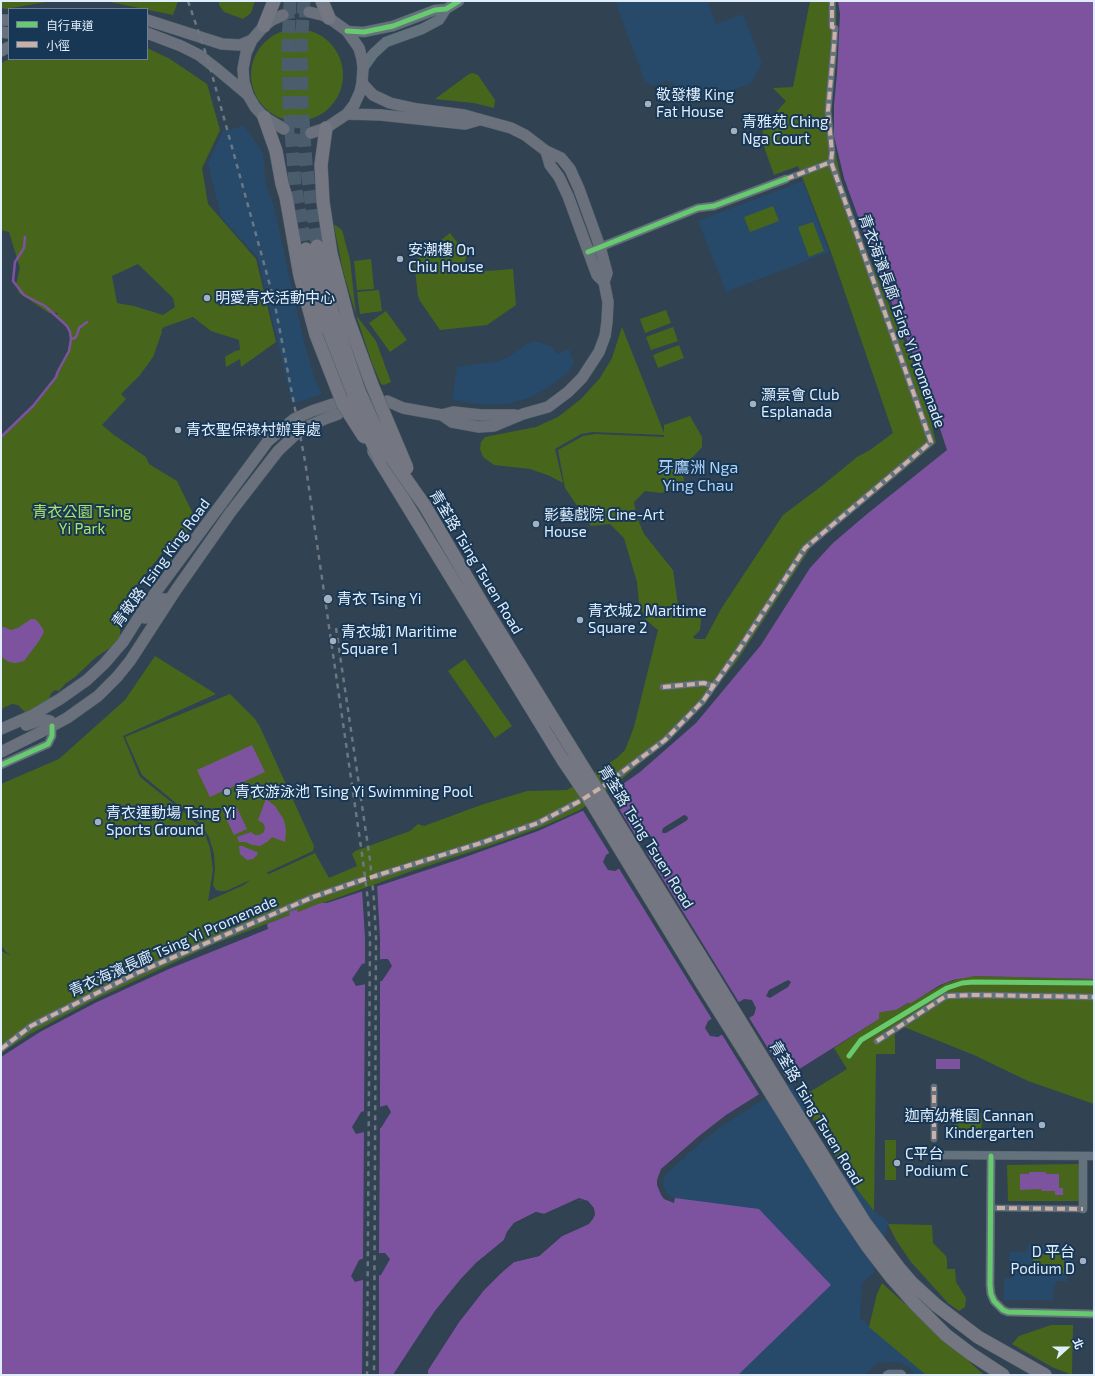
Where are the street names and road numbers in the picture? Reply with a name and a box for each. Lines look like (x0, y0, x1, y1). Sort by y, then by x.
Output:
street label: 青衣海濱長廊 Tsing Yi Promenade (855, 212, 949, 430)
street label: 青荃路 Tsing Tsuen Road (426, 487, 526, 637)
street label: 青敬路 Tsing King Road (108, 495, 214, 631)
street label: 青荃路 Tsing Tsuen Road (595, 762, 697, 912)
street label: 青衣海濱長廊 Tsing Yi Promenade (66, 892, 280, 1000)
street label: 青荃路 Tsing Tsuen Road (766, 1038, 866, 1188)

